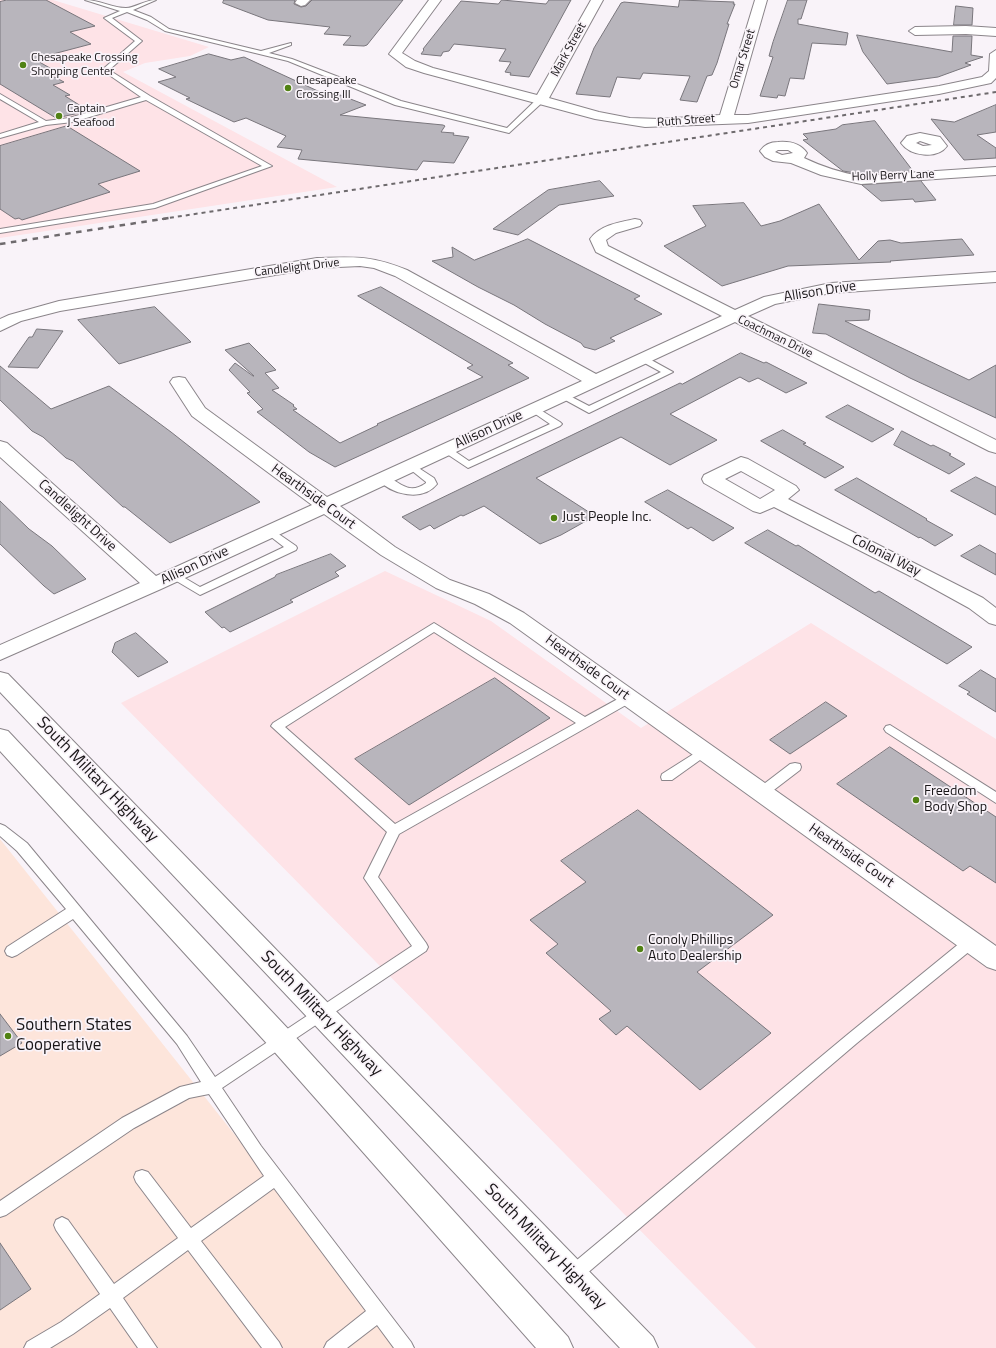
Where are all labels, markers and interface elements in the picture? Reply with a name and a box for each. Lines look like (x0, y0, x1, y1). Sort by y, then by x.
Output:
street label: Mark Street (548, 20, 590, 80)
street label: Omar Street (727, 27, 759, 91)
place label: Chesapeake Crossing Shopping Center (31, 51, 138, 79)
marker: Chesapeake Crossing Shopping Center (18, 60, 28, 70)
place label: Chesapeake Crossing III (296, 74, 357, 102)
marker: Chesapeake Crossing III (283, 83, 293, 93)
place label: Captain J Seafood (67, 102, 115, 130)
marker: Captain J Seafood (54, 111, 64, 121)
street label: Ruth Street (657, 112, 715, 130)
street label: Holly Berry Lane (851, 167, 935, 185)
street label: Candlelight Drive (254, 256, 340, 280)
street label: Allison Drive (783, 278, 857, 306)
street label: Coachman Drive (735, 313, 815, 361)
street label: Allison Drive (452, 407, 526, 453)
street label: Hearthside Court (268, 461, 358, 533)
street label: Candlelight Drive (34, 476, 120, 556)
place label: Just People Inc. (562, 510, 652, 526)
marker: Just People Inc. (549, 513, 559, 523)
street label: Colonial Way (849, 531, 923, 581)
street label: Allison Drive (158, 543, 232, 589)
street label: Hearthside Court (542, 632, 632, 704)
street label: South Military Highway (32, 713, 162, 847)
place label: Freedom Body Shop (924, 784, 987, 816)
marker: Freedom Body Shop (911, 795, 921, 805)
street label: Hearthside Court (805, 820, 897, 892)
place label: Conoly Phillips Auto Dealership (648, 933, 742, 966)
marker: Conoly Phillips Auto Dealership (635, 944, 645, 954)
street label: South Military Highway (256, 947, 386, 1081)
place label: Southern States Cooperative (16, 1016, 132, 1056)
marker: Southern States Cooperative (3, 1031, 13, 1041)
street label: South Military Highway (480, 1180, 610, 1314)

